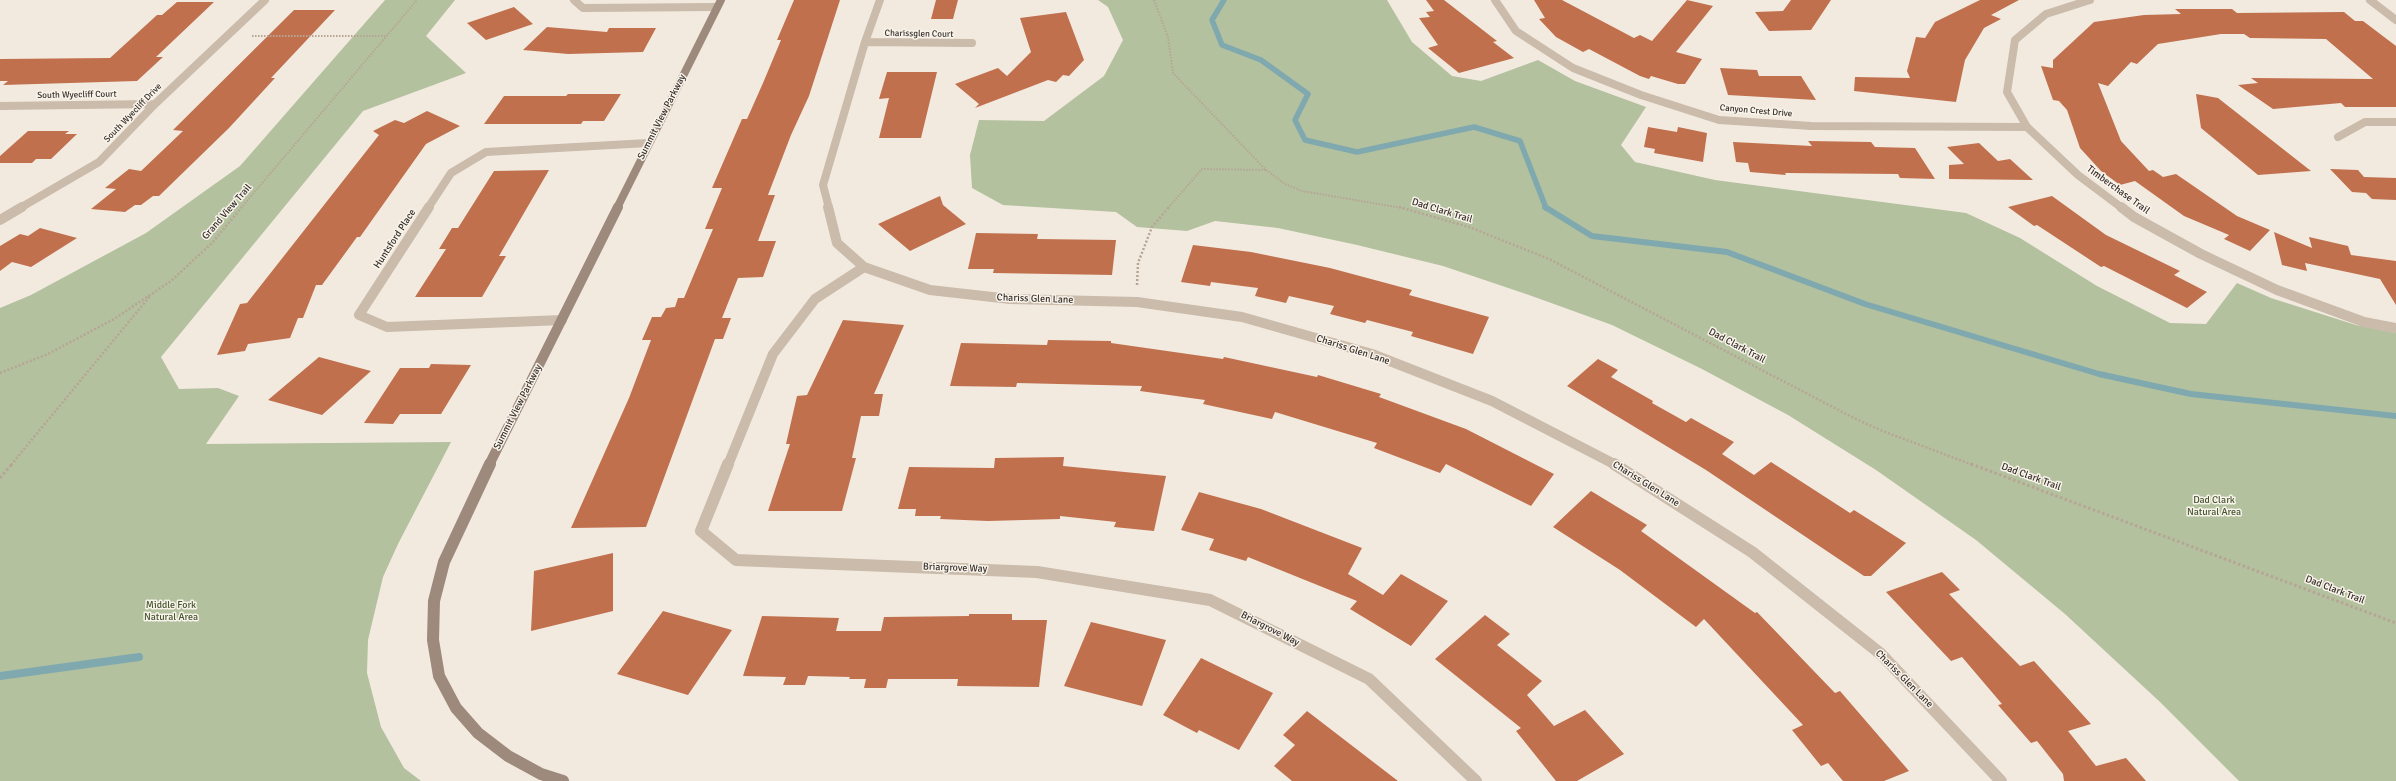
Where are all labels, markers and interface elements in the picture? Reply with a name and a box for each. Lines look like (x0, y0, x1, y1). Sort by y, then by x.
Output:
street label: Charissglen Court (884, 28, 954, 40)
street label: Summit View Parkway (635, 72, 689, 162)
street label: South Wyecliff Drive (102, 81, 164, 145)
street label: South Wyecliff Court (37, 89, 117, 101)
street label: Canyon Crest Drive (1719, 102, 1793, 120)
street label: Timberchase Trail (2084, 163, 2152, 217)
street label: Grand View Trail (200, 182, 254, 242)
street label: Dad Clark Trail (1410, 196, 1474, 226)
street label: Huntsford Place (371, 207, 419, 271)
street label: Chariss Glen Lane (996, 292, 1074, 306)
street label: Dad Clark Trail (1707, 326, 1767, 366)
street label: Chariss Glen Lane (1315, 332, 1391, 368)
street label: Summit View Parkway (491, 362, 545, 452)
street label: Chariss Glen Lane (1610, 459, 1682, 509)
street label: Dad Clark Trail (2000, 461, 2062, 493)
park label: Dad Clark Natural Area (2187, 494, 2241, 518)
street label: Briargrove Way (923, 561, 987, 575)
street label: Dad Clark Trail (2304, 573, 2366, 607)
park label: Middle Fork Natural Area (144, 599, 198, 622)
street label: Briargrove Way (1239, 609, 1301, 649)
street label: Chariss Glen Lane (1873, 648, 1935, 710)

